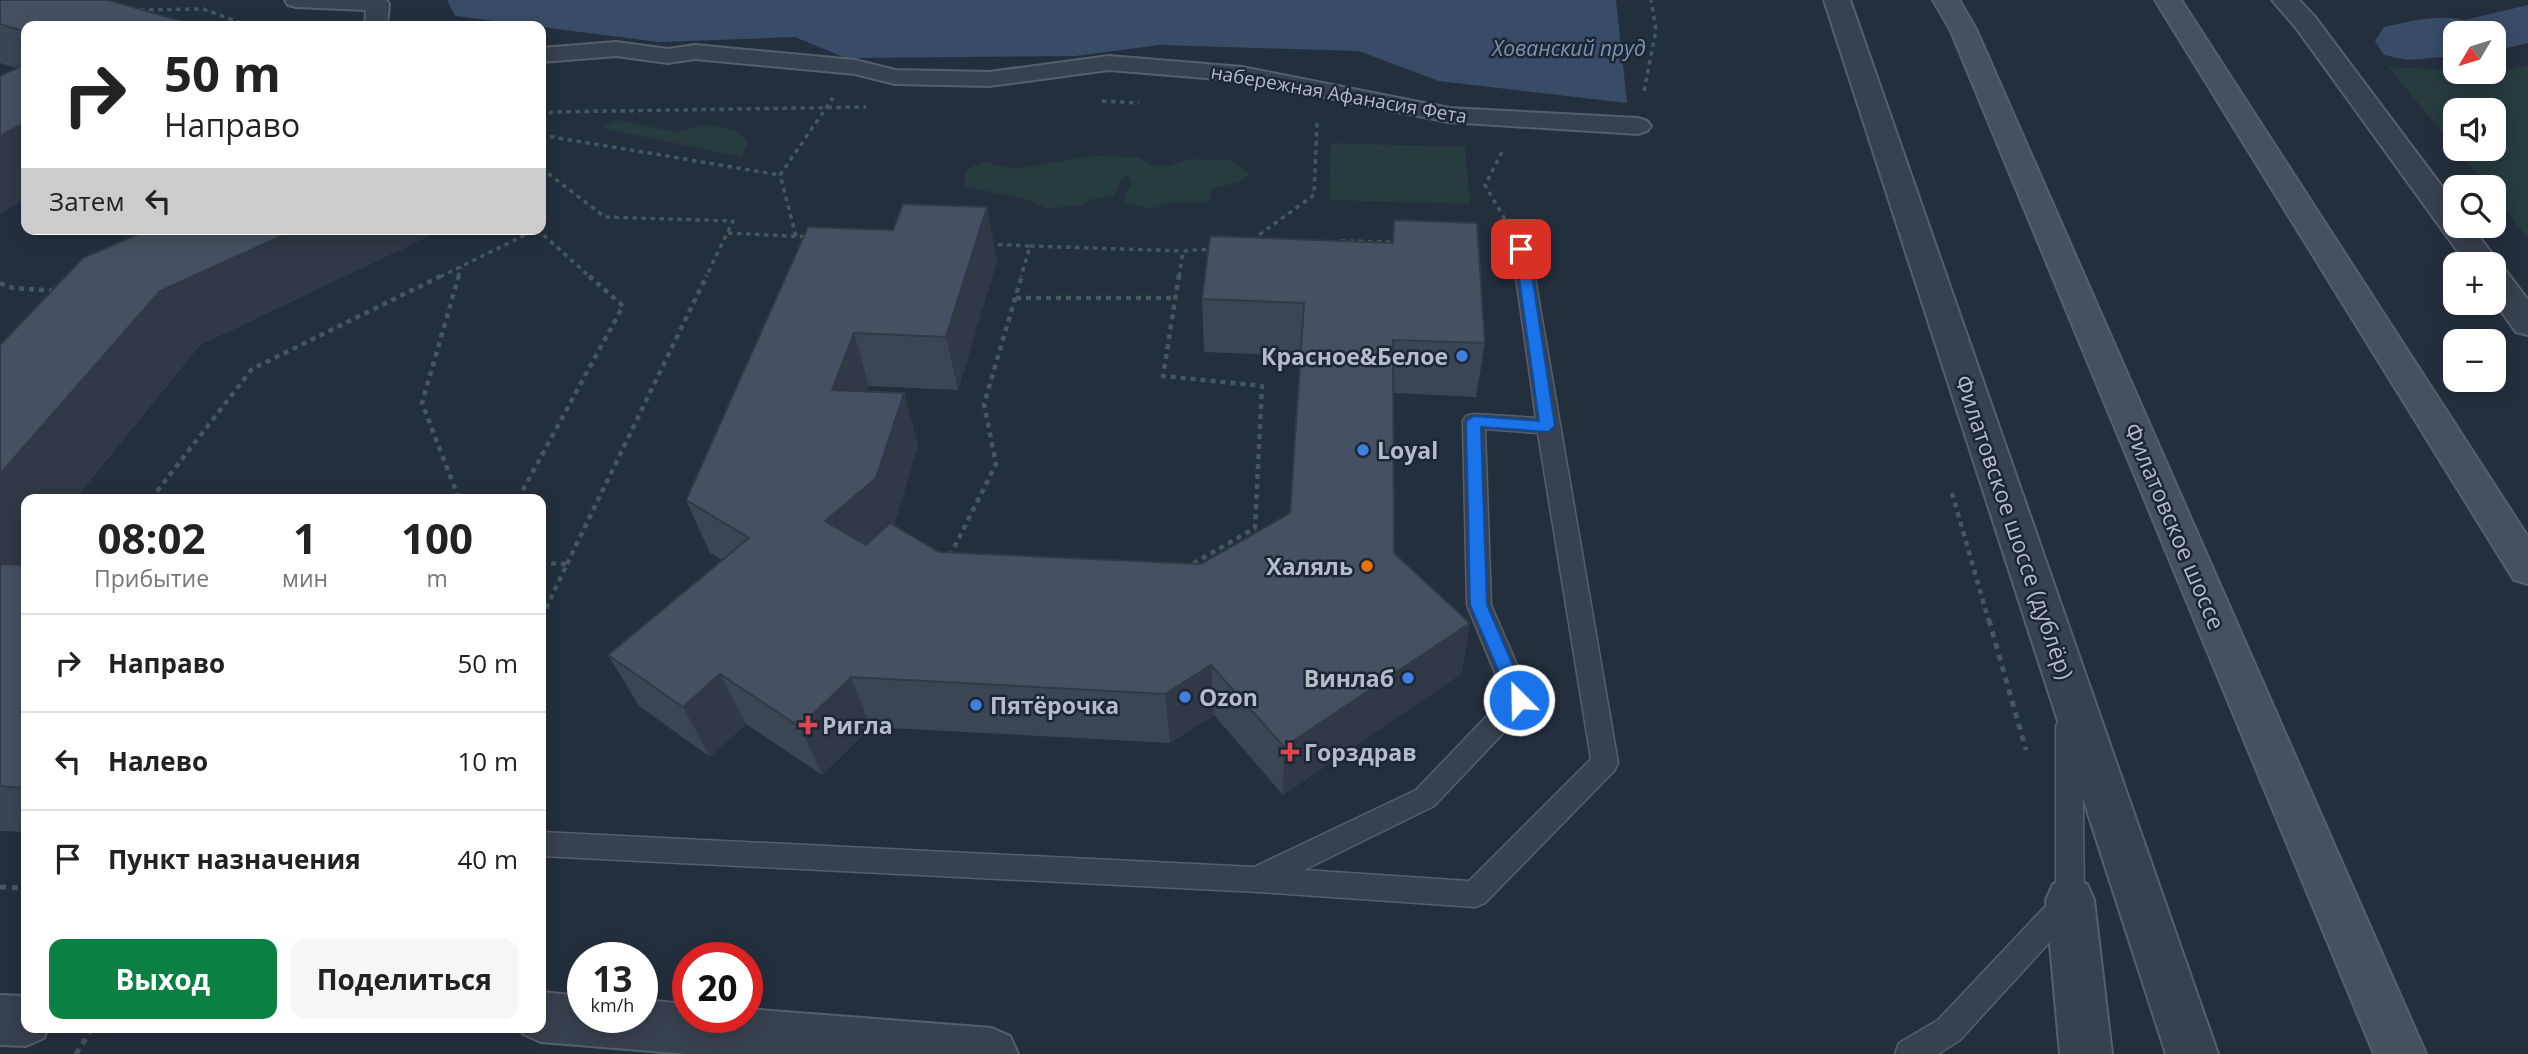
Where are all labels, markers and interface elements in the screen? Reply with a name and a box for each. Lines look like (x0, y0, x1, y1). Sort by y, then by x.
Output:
north arrow (2443, 21, 2506, 84)
map controls (2443, 21, 2506, 392)
water label: Хованский пруд (1490, 34, 1646, 62)
text: 50 m (164, 40, 281, 106)
icon: right (49, 49, 140, 140)
street label: набережная Афанасия Фета (1209, 59, 1469, 129)
button: sound (2443, 98, 2506, 161)
text: Направо (164, 103, 300, 146)
button: search (2443, 175, 2506, 238)
icon: left (139, 182, 177, 220)
text: Затем (49, 183, 125, 219)
pin (1491, 219, 1551, 279)
icon: arrive (1502, 230, 1540, 268)
button: + (2443, 252, 2506, 315)
button: − (2443, 329, 2506, 392)
place label: Красное&Белое (1261, 340, 1448, 372)
marker: Красное&Белое (1454, 348, 1470, 364)
street label: Филатовское шоссе (дублёр) (1948, 371, 2082, 683)
street label: Филатовское шоссе (2117, 418, 2233, 634)
place label: Loyal (1377, 434, 1438, 466)
marker: Loyal (1355, 442, 1371, 458)
text: 08:02 (97, 509, 206, 566)
text: 1 (293, 509, 317, 566)
text: 100 (401, 509, 473, 566)
place label: Халяль (1266, 550, 1353, 582)
marker: Халяль (1359, 558, 1375, 574)
text: Прибытие (94, 562, 209, 594)
text: мин (282, 562, 328, 594)
text: m (426, 562, 448, 594)
icon: right (49, 644, 87, 682)
text: Направо (108, 645, 225, 681)
text: 50 m (457, 645, 518, 681)
place label: Винлаб (1304, 662, 1394, 694)
position arrow (1482, 663, 1556, 737)
marker: Винлаб (1400, 670, 1416, 686)
place label: Ozon (1199, 681, 1258, 713)
place label: Пятёрочка (990, 689, 1119, 721)
marker: Ozon (1177, 689, 1193, 705)
marker: Пятёрочка (968, 697, 984, 713)
place label: Ригла (822, 709, 893, 741)
marker: Ригла (800, 717, 816, 733)
place label: Горздрав (1304, 736, 1417, 768)
icon: left (49, 742, 87, 780)
text: Налево (108, 743, 208, 779)
text: 10 m (457, 743, 518, 779)
marker: Горздрав (1282, 744, 1298, 760)
icon: arrive (49, 840, 87, 878)
text: Пункт назначения (108, 841, 361, 877)
text: 40 m (457, 841, 518, 877)
button: Выход (49, 939, 277, 1019)
button: Поделиться (291, 939, 518, 1019)
speed limit sign: 20 (672, 942, 763, 1033)
text: 13 (592, 955, 633, 1002)
text: km/h (591, 993, 634, 1017)

